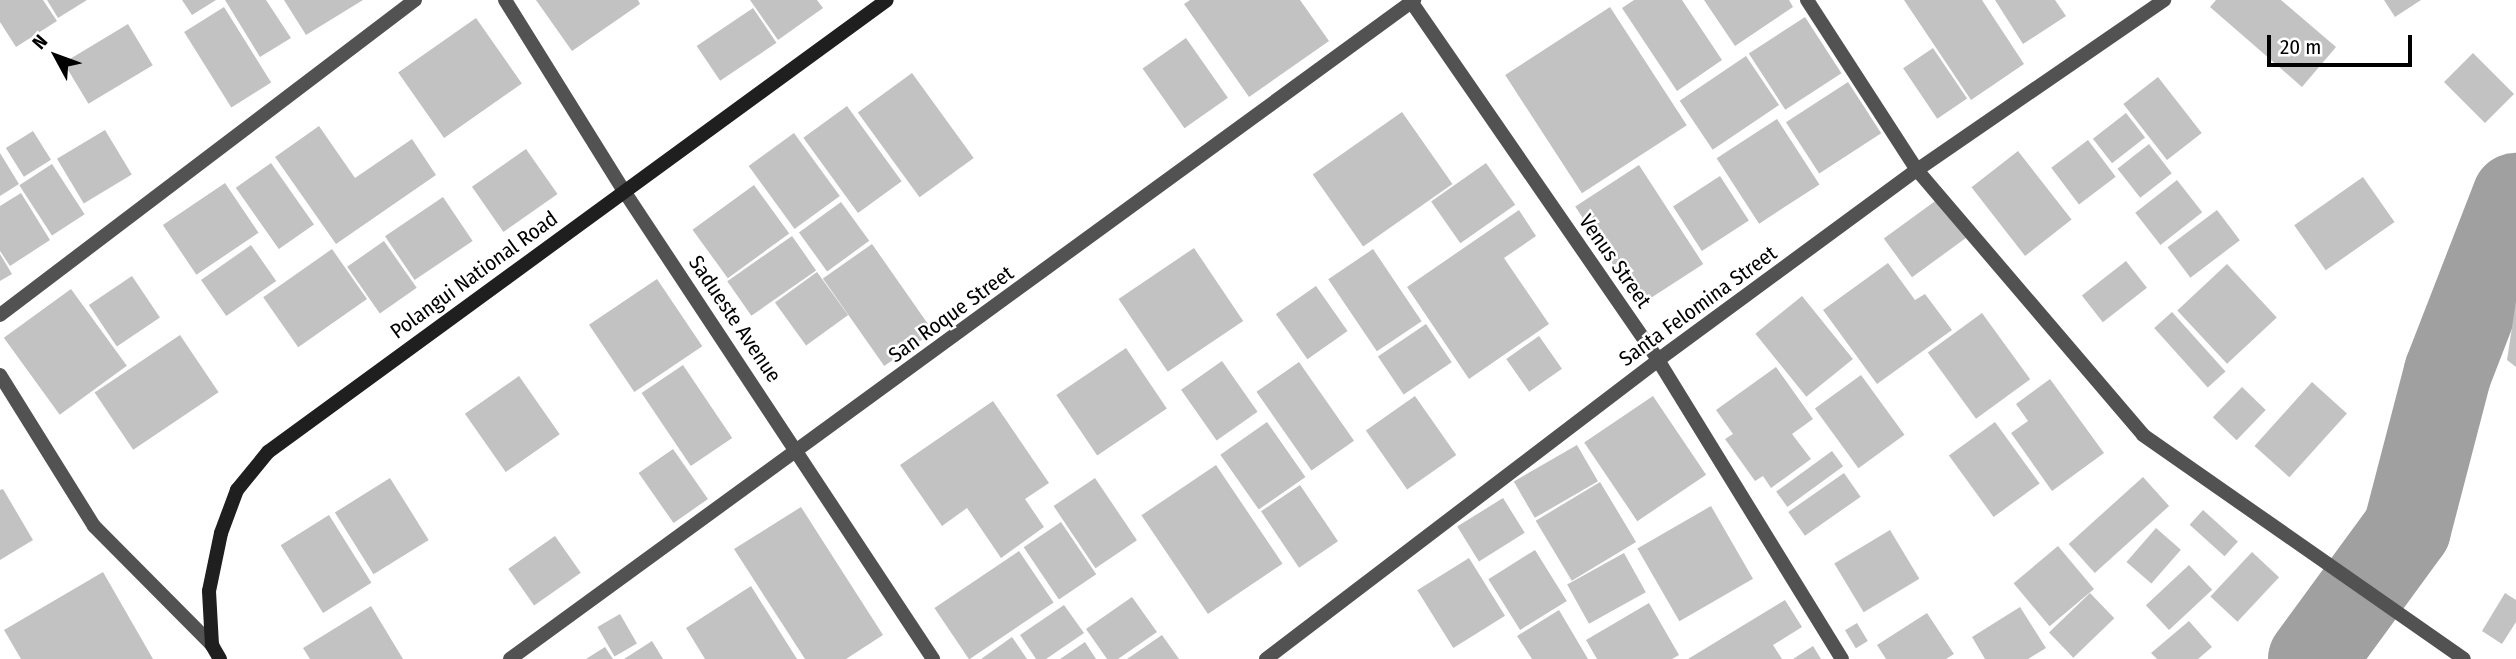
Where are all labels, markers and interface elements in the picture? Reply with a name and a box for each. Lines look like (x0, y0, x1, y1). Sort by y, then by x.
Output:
north arrow (21, 21, 91, 91)
scale bar (2271, 21, 2416, 65)
text: N (27, 30, 52, 54)
text: 20 m (2280, 34, 2321, 60)
street label: Polangui National Road (386, 206, 562, 344)
street label: Venus Street (1574, 209, 1656, 313)
street label: Santa Felomina Street (1614, 240, 1782, 372)
street label: Sadueste Avenue (683, 251, 787, 387)
street label: San Roque Street (884, 260, 1018, 368)

